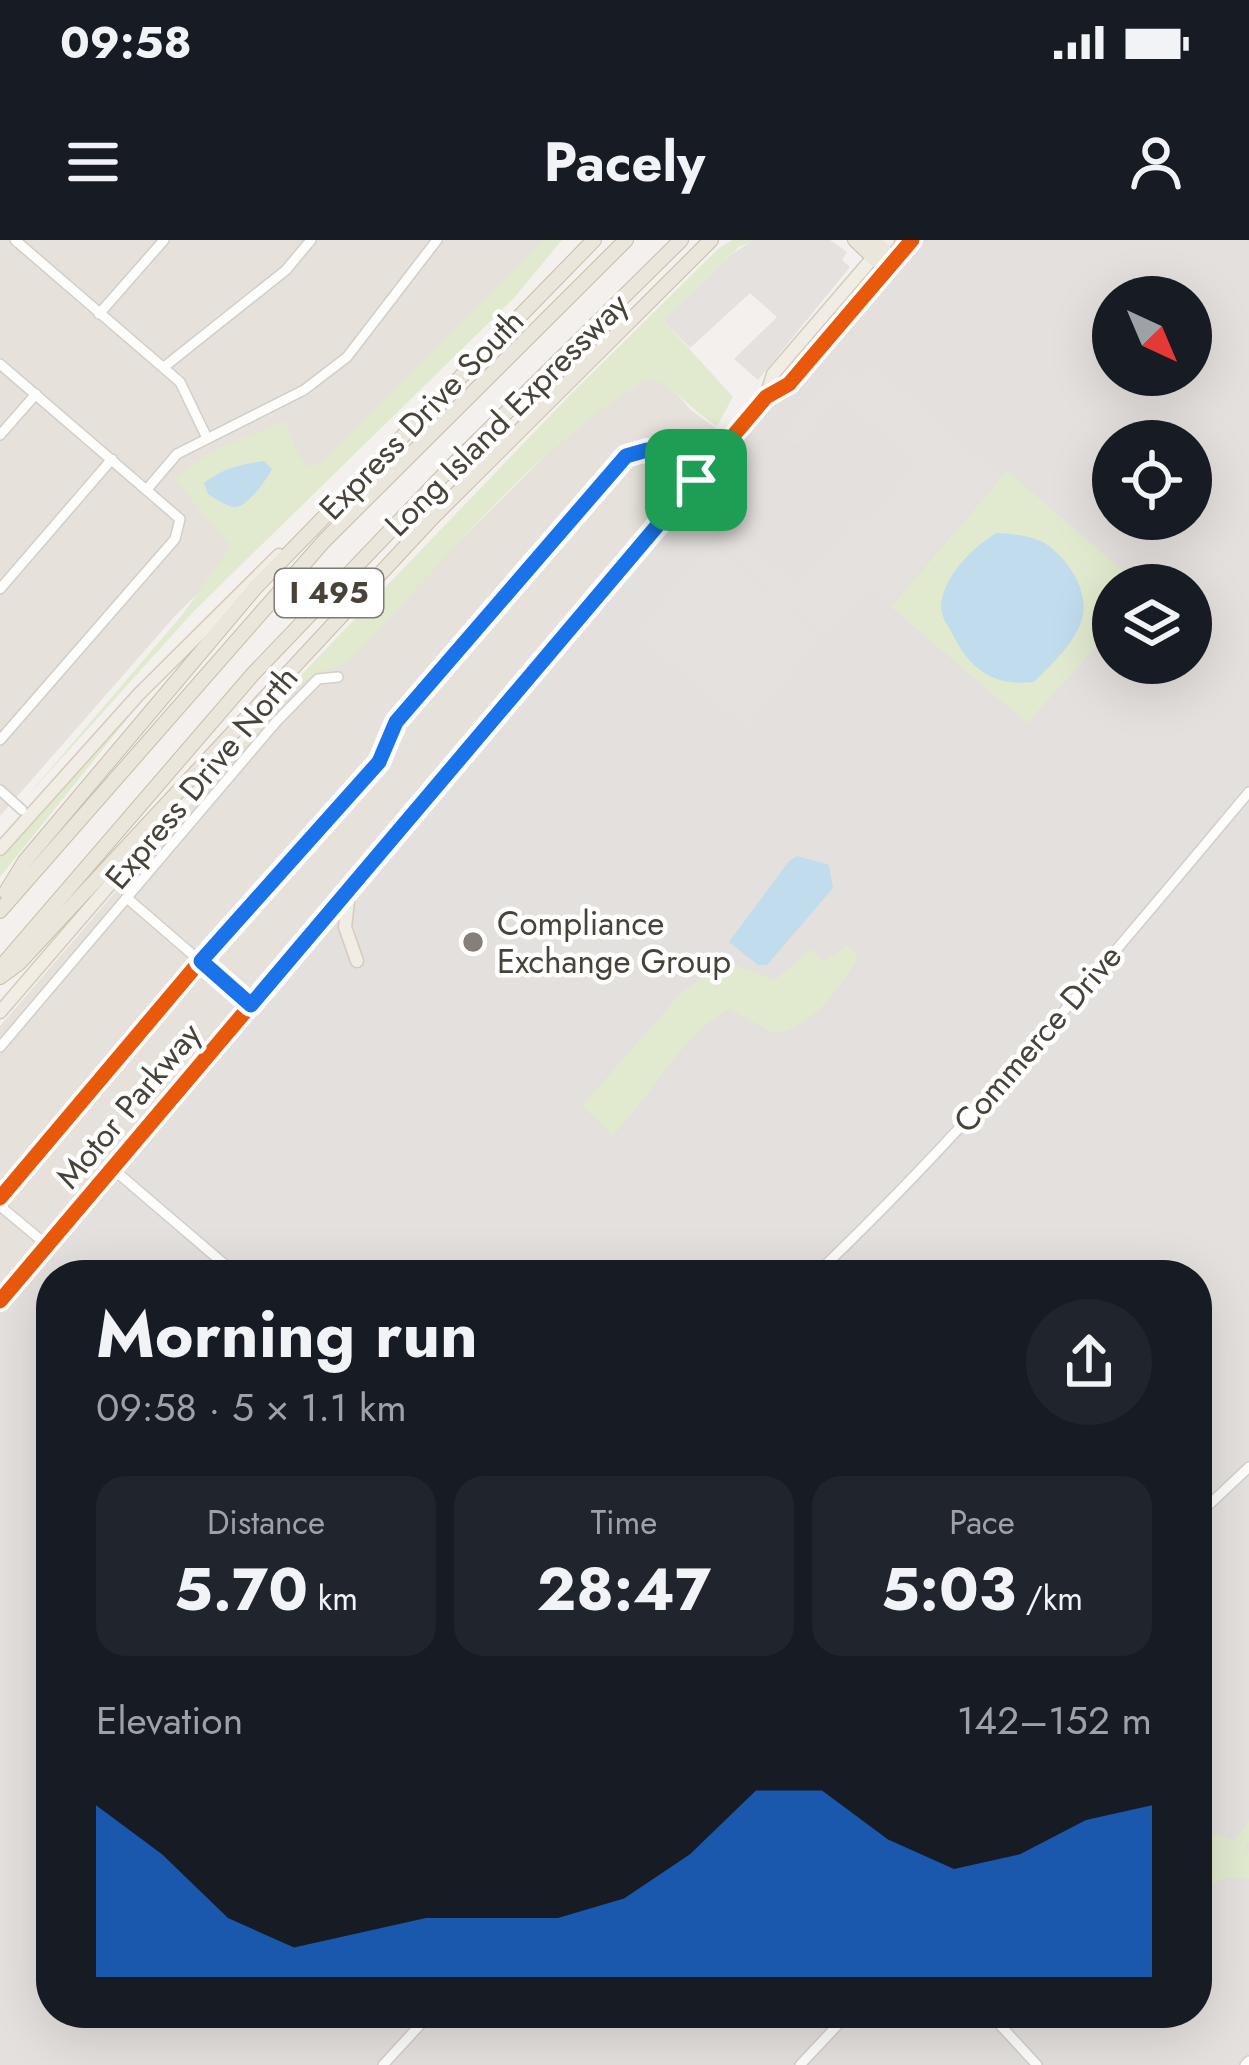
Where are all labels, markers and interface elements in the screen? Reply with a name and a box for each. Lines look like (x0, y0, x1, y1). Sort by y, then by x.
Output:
text: 09:58 (60, 10, 192, 75)
text: Pacely (544, 123, 705, 201)
icon: menu (60, 129, 126, 195)
icon: person (1123, 129, 1189, 195)
north arrow (1092, 276, 1212, 396)
map controls (1092, 276, 1212, 684)
street label: Long Island Expressway (374, 282, 639, 547)
street label: Express Drive South (308, 298, 535, 530)
button: locate (1092, 420, 1212, 540)
pin (645, 429, 747, 531)
icon: arrive (663, 447, 729, 513)
button: layers (1092, 564, 1212, 684)
road number: I 495 (275, 569, 383, 617)
street label: Express Drive North (94, 656, 309, 899)
place label: Compliance Exchange Group (497, 900, 731, 985)
marker: Compliance Exchange Group (460, 929, 486, 955)
street label: Commerce Drive (942, 934, 1133, 1143)
street label: Motor Parkway (45, 1012, 212, 1199)
text: Morning run (96, 1286, 478, 1382)
button: share (1026, 1299, 1152, 1425)
text: 09:58 · 5 × 1.1 km (96, 1379, 407, 1436)
text: Distance (207, 1499, 325, 1546)
text: Time (591, 1499, 657, 1546)
text: Pace (949, 1499, 1015, 1546)
text: 5.70 (174, 1546, 308, 1633)
text: 28:47 (537, 1546, 711, 1633)
text: 5:03 (881, 1546, 1016, 1633)
text: km (308, 1575, 358, 1622)
text: /km (1016, 1575, 1083, 1622)
text: Elevation (96, 1692, 243, 1749)
text: 142–152 m (957, 1692, 1152, 1749)

